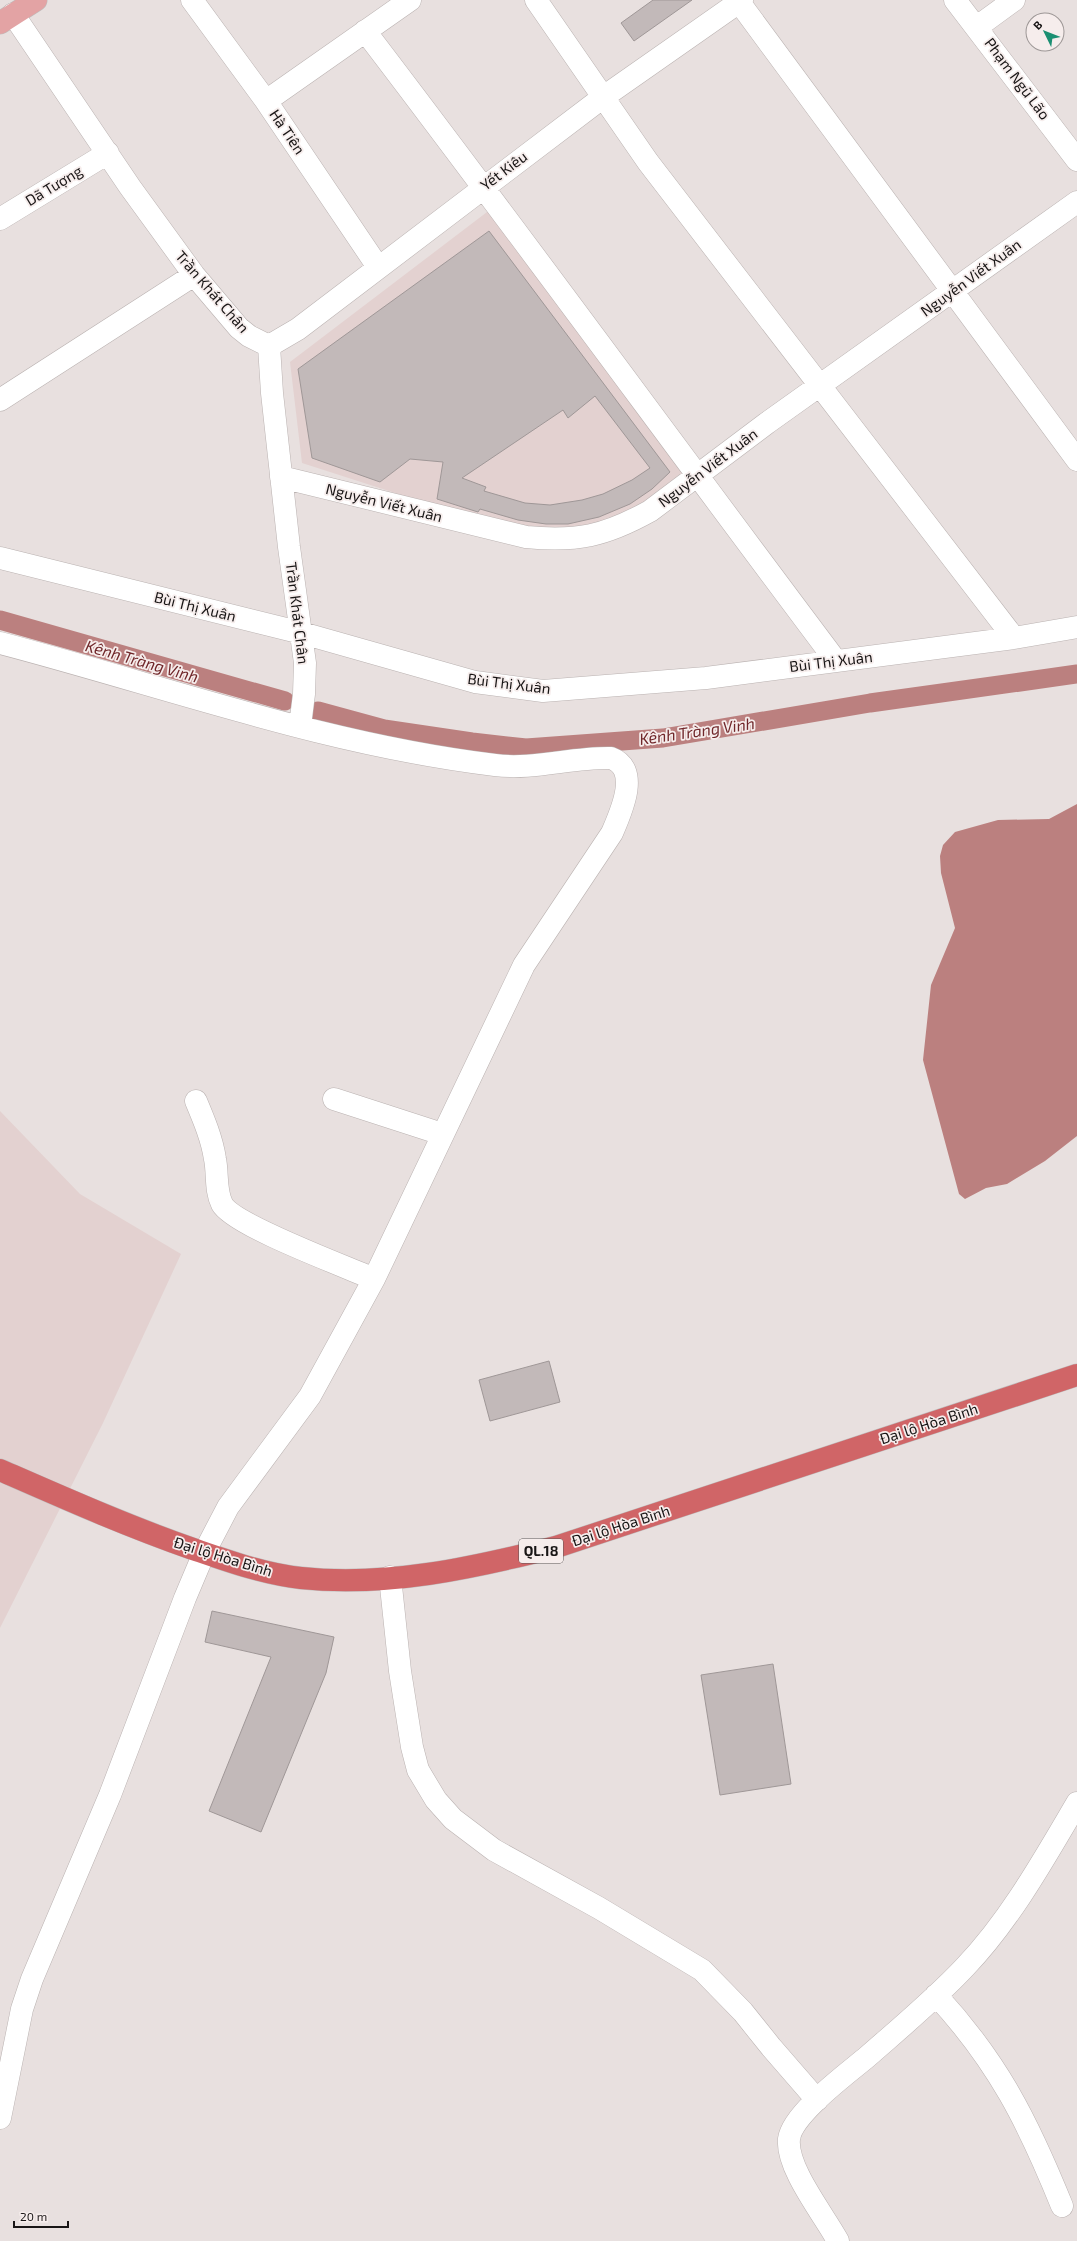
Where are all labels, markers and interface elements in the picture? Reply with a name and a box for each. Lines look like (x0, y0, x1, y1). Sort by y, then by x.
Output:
north arrow (1025, 12, 1065, 52)
text: B (1030, 18, 1044, 32)
street label: Phạm Ngũ Lão (981, 34, 1054, 123)
street label: Hà Tiên (266, 105, 309, 157)
street label: Yết Kiêu (476, 147, 530, 194)
street label: Dã Tượng (22, 161, 86, 209)
street label: Nguyễn Viết Xuân (917, 235, 1024, 320)
street label: Trần Khát Chân (172, 247, 253, 336)
street label: Nguyễn Viết Xuân (654, 424, 761, 510)
street label: Nguyễn Viết Xuân (324, 479, 444, 525)
street label: Trần Khát Chân (283, 561, 313, 665)
street label: Bùi Thị Xuân (152, 587, 238, 625)
water label: Kênh Tràng Vinh (84, 635, 201, 686)
street label: Bùi Thị Xuân (788, 647, 873, 675)
street label: Bùi Thị Xuân (467, 669, 552, 697)
water label: Kênh Tràng Vinh (638, 713, 756, 748)
street label: Đại lộ Hòa Bình (877, 1399, 980, 1447)
street label: Đại lộ Hòa Bình (569, 1501, 672, 1549)
street label: Đại lộ Hòa Bình (172, 1532, 275, 1580)
road number: QL.18 (519, 1539, 563, 1563)
scale bar (14, 2203, 68, 2229)
text: 20 m (20, 2209, 47, 2223)

